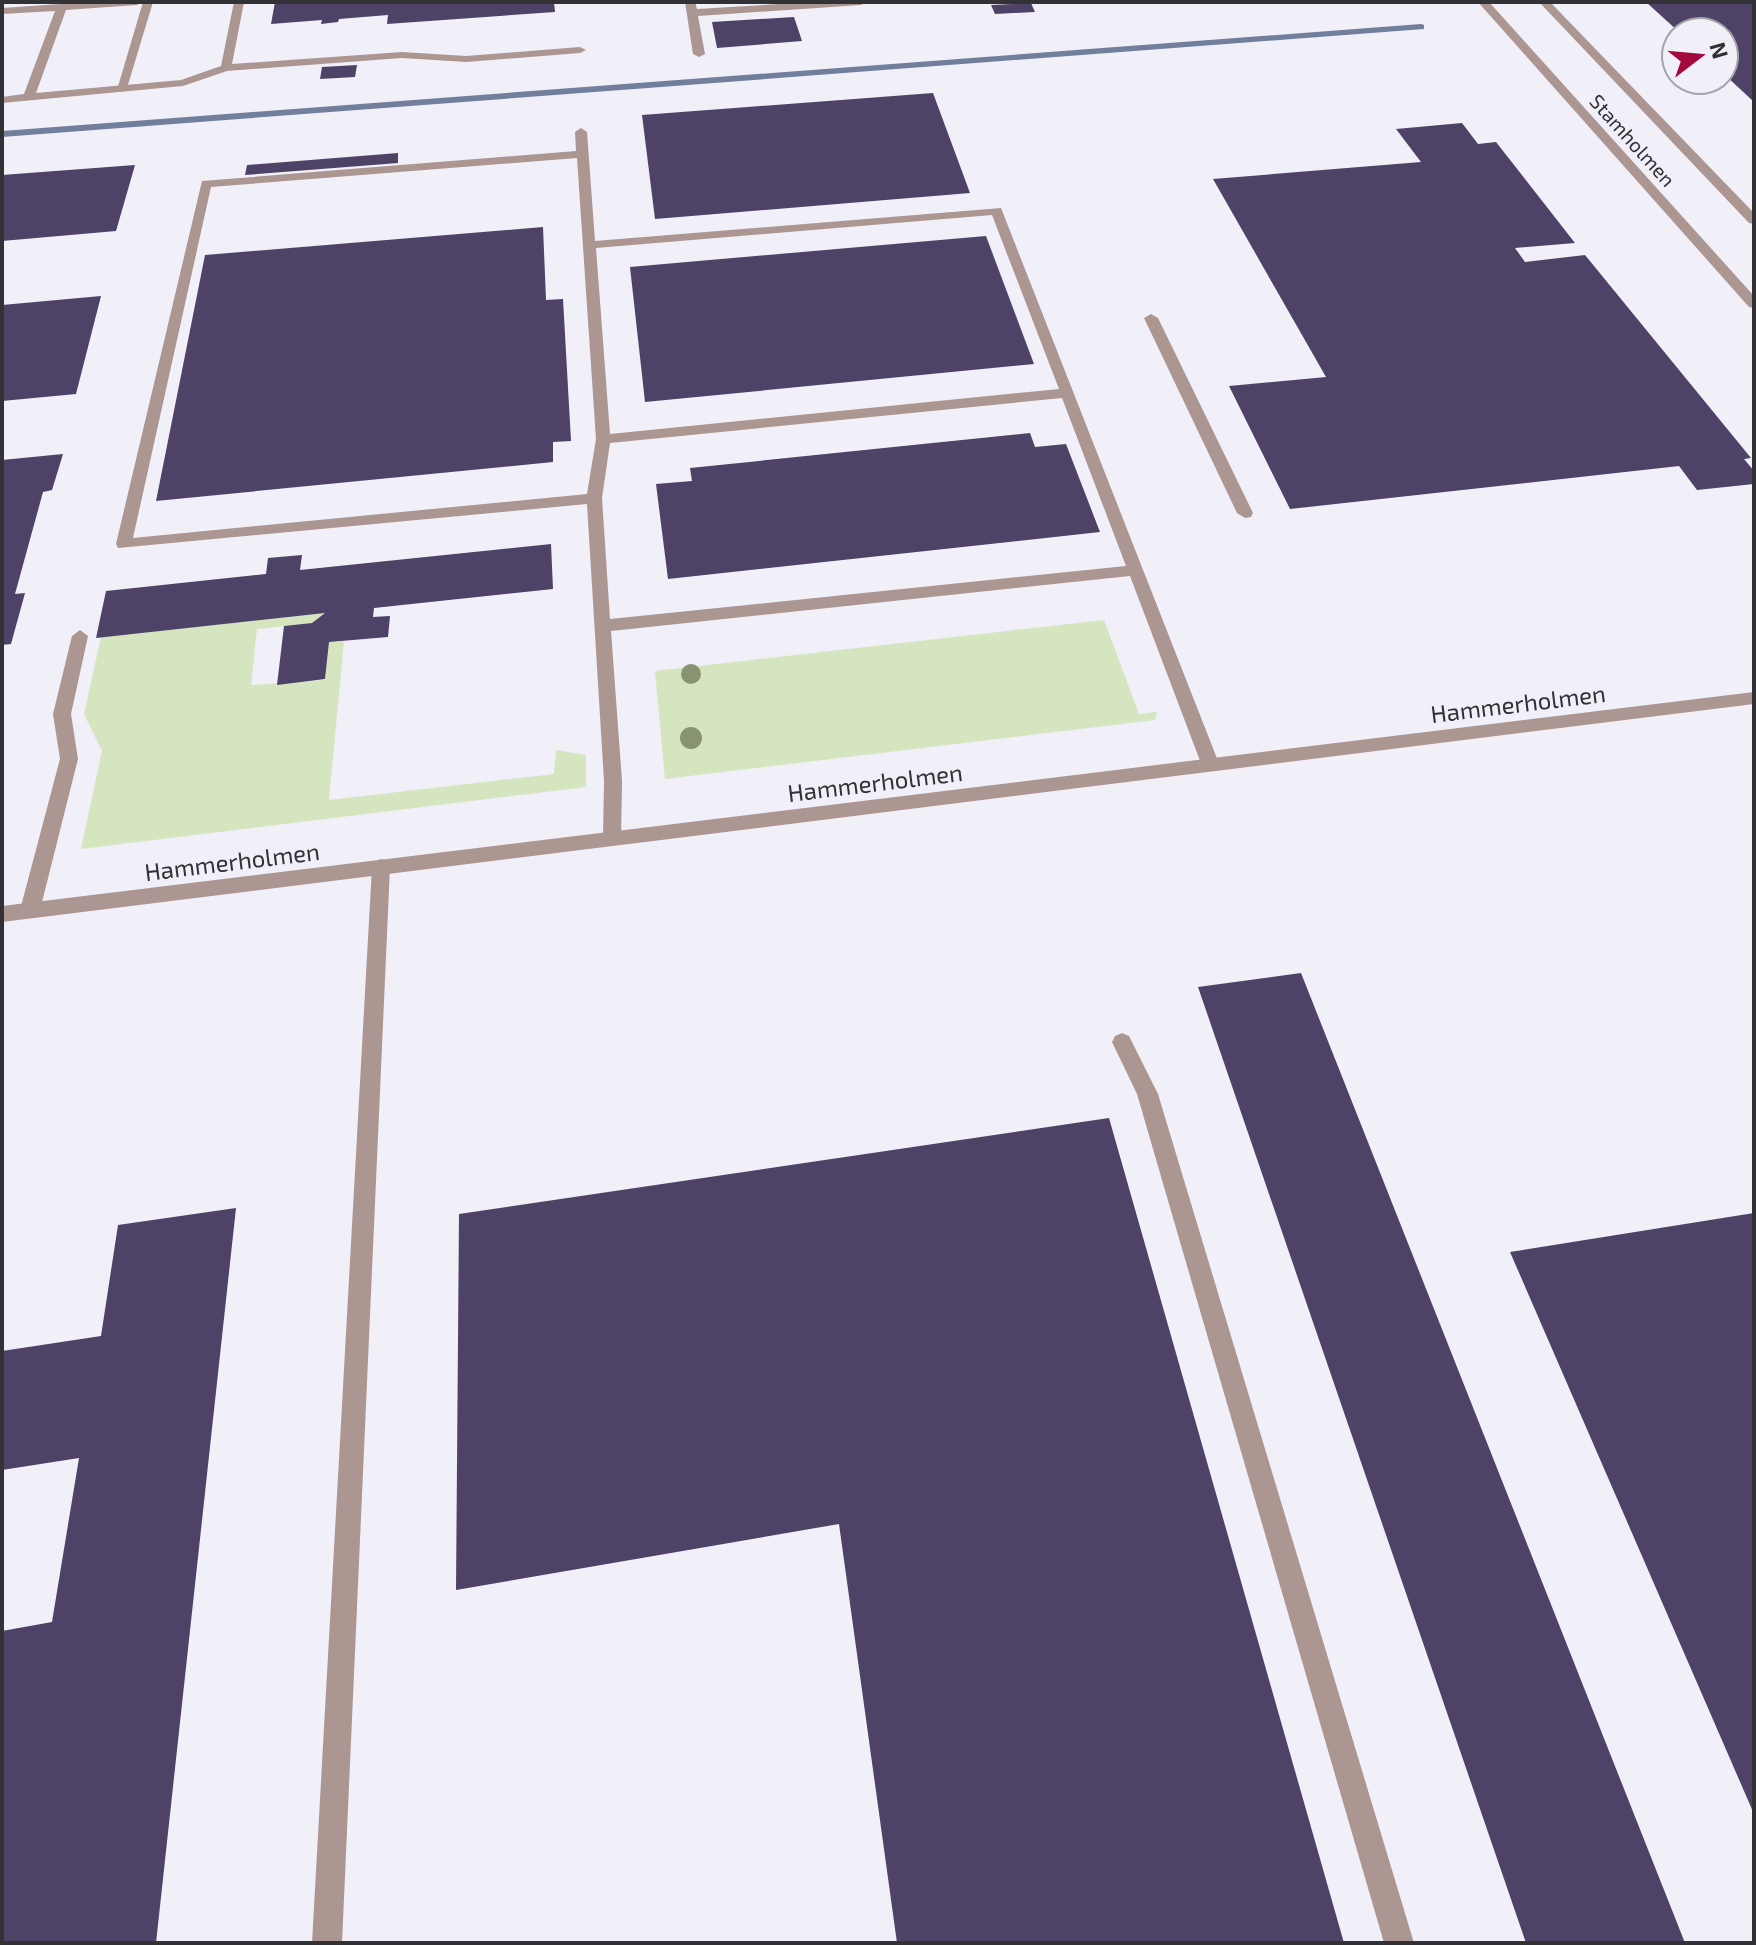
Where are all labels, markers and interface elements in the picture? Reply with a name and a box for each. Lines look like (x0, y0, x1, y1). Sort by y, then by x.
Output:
north arrow (1660, 16, 1740, 96)
text: N (1706, 39, 1735, 61)
street label: Stamholmen (1585, 89, 1681, 191)
street label: Hammerholmen (1429, 678, 1607, 728)
street label: Hammerholmen (786, 757, 964, 807)
street label: Hammerholmen (143, 836, 321, 886)

